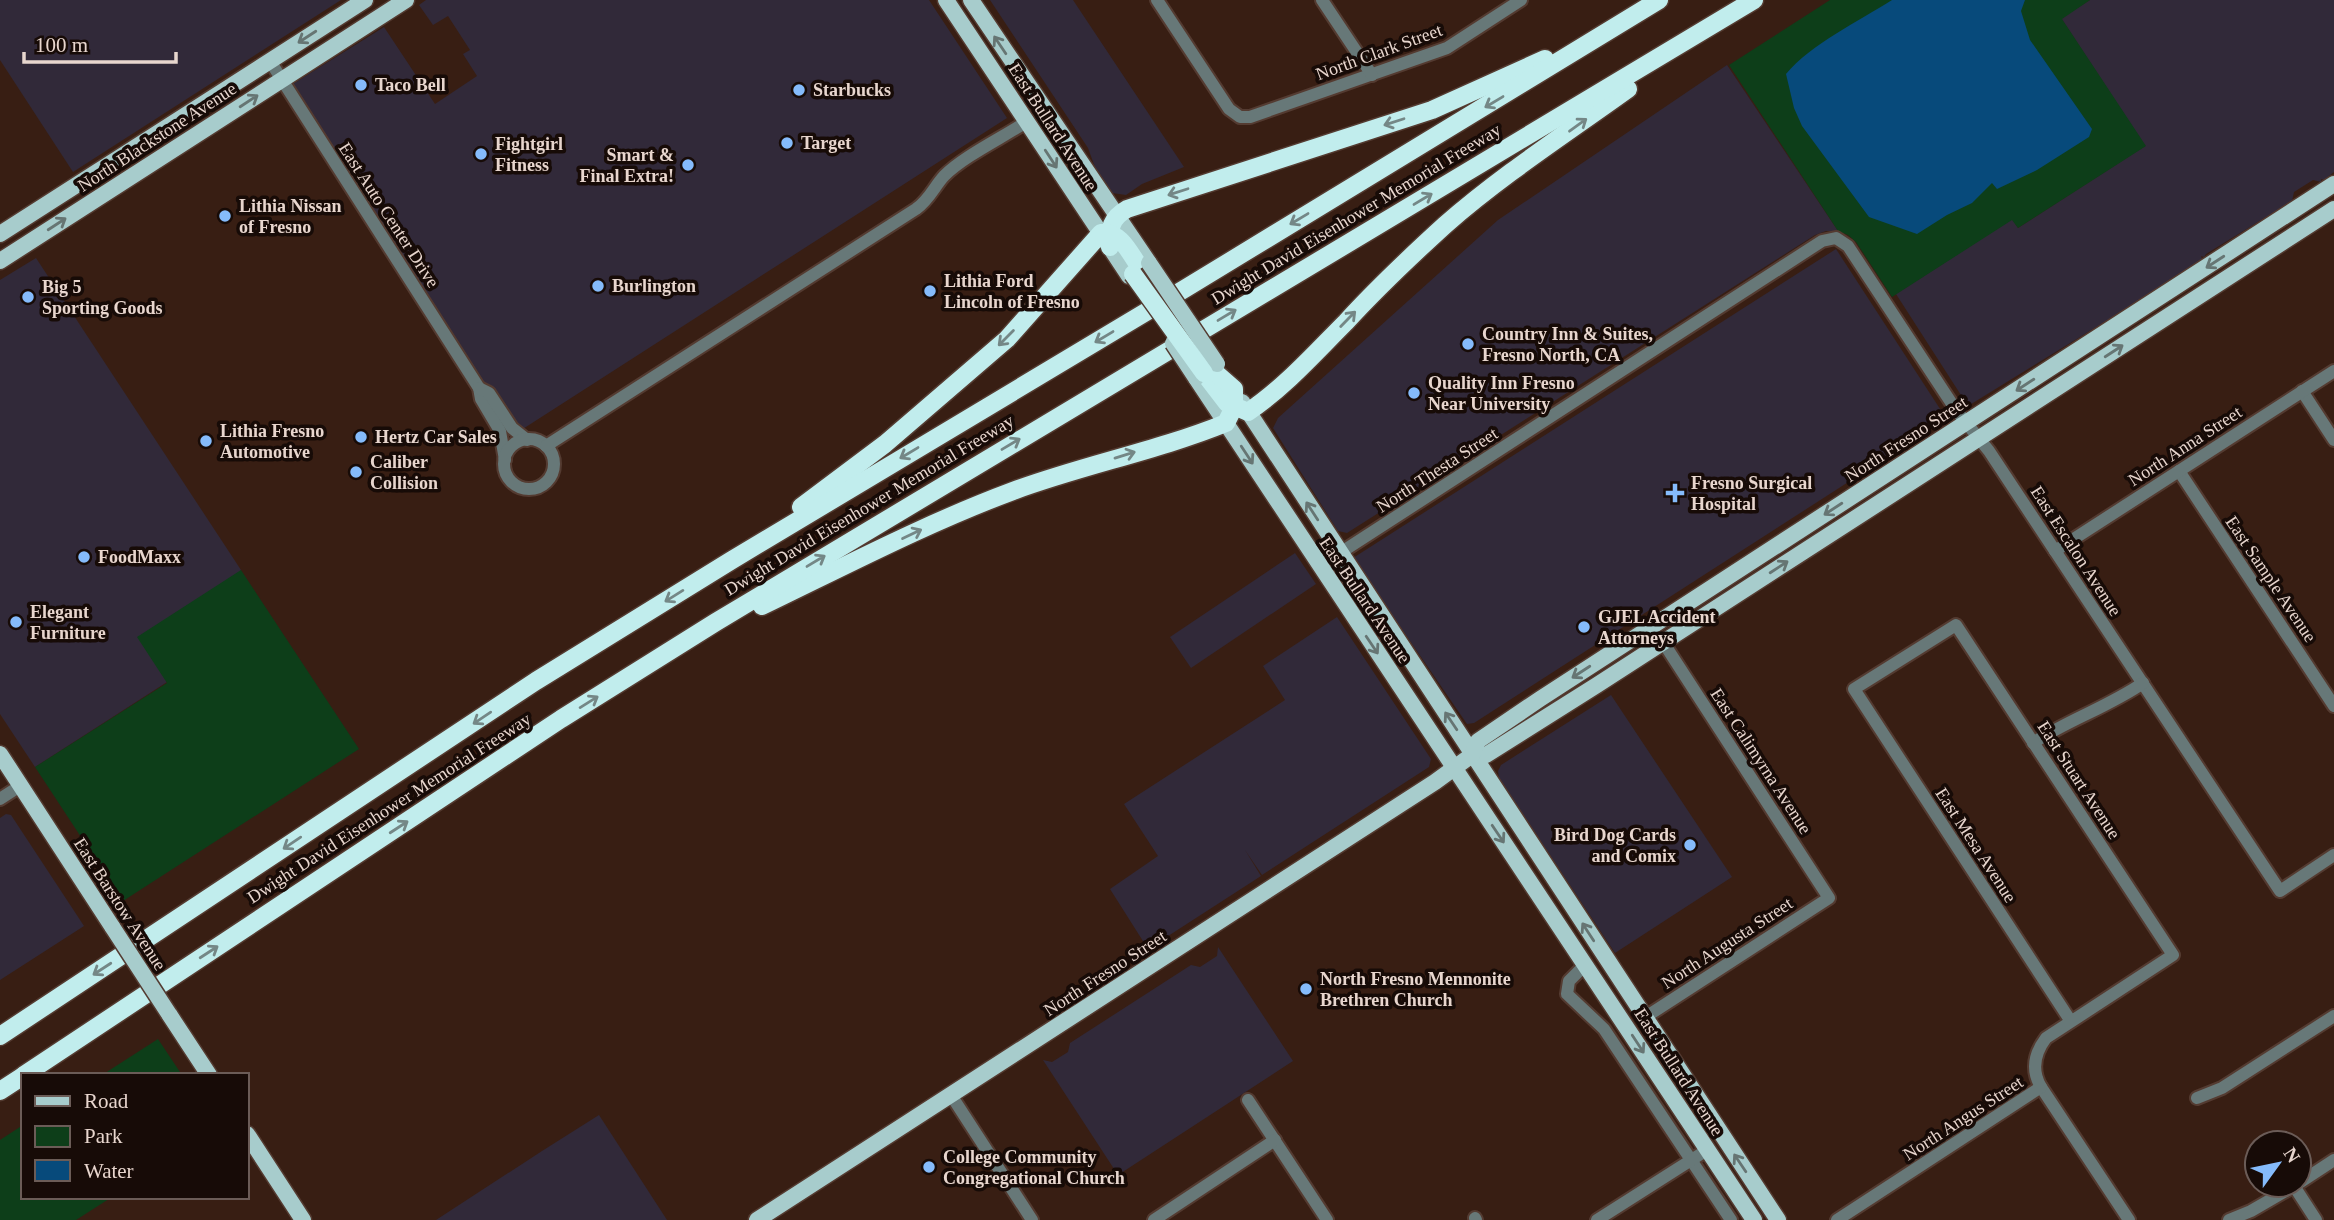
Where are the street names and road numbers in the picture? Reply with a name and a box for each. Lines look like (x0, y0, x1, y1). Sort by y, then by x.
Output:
street label: North Clark Street (1313, 20, 1445, 84)
street label: East Bullard Avenue (1004, 60, 1102, 194)
street label: North Blackstone Avenue (74, 78, 240, 196)
street label: Dwight David Eisenhower Memorial Freeway (1208, 119, 1504, 309)
street label: East Auto Center Drive (335, 139, 443, 291)
street label: North Fresno Street (1841, 392, 1971, 486)
street label: North Anna Street (2125, 402, 2245, 490)
street label: Dwight David Eisenhower Memorial Freeway (721, 410, 1017, 600)
street label: North Thesta Street (1373, 423, 1501, 517)
street label: East Escalon Avenue (2027, 482, 2125, 620)
street label: East Sample Avenue (2221, 512, 2321, 646)
street label: East Bullard Avenue (1315, 533, 1415, 667)
street label: East Calimyrna Avenue (1706, 684, 1816, 838)
street label: Dwight David Eisenhower Memorial Freeway (244, 709, 534, 907)
street label: East Stuart Avenue (2033, 717, 2125, 843)
street label: East Mesa Avenue (1931, 784, 2021, 906)
street label: East Barstow Avenue (70, 834, 170, 974)
street label: North Augusta Street (1658, 893, 1796, 993)
street label: North Fresno Street (1040, 926, 1170, 1020)
street label: East Bullard Avenue (1630, 1005, 1728, 1139)
street label: North Angus Street (1899, 1072, 2027, 1164)

